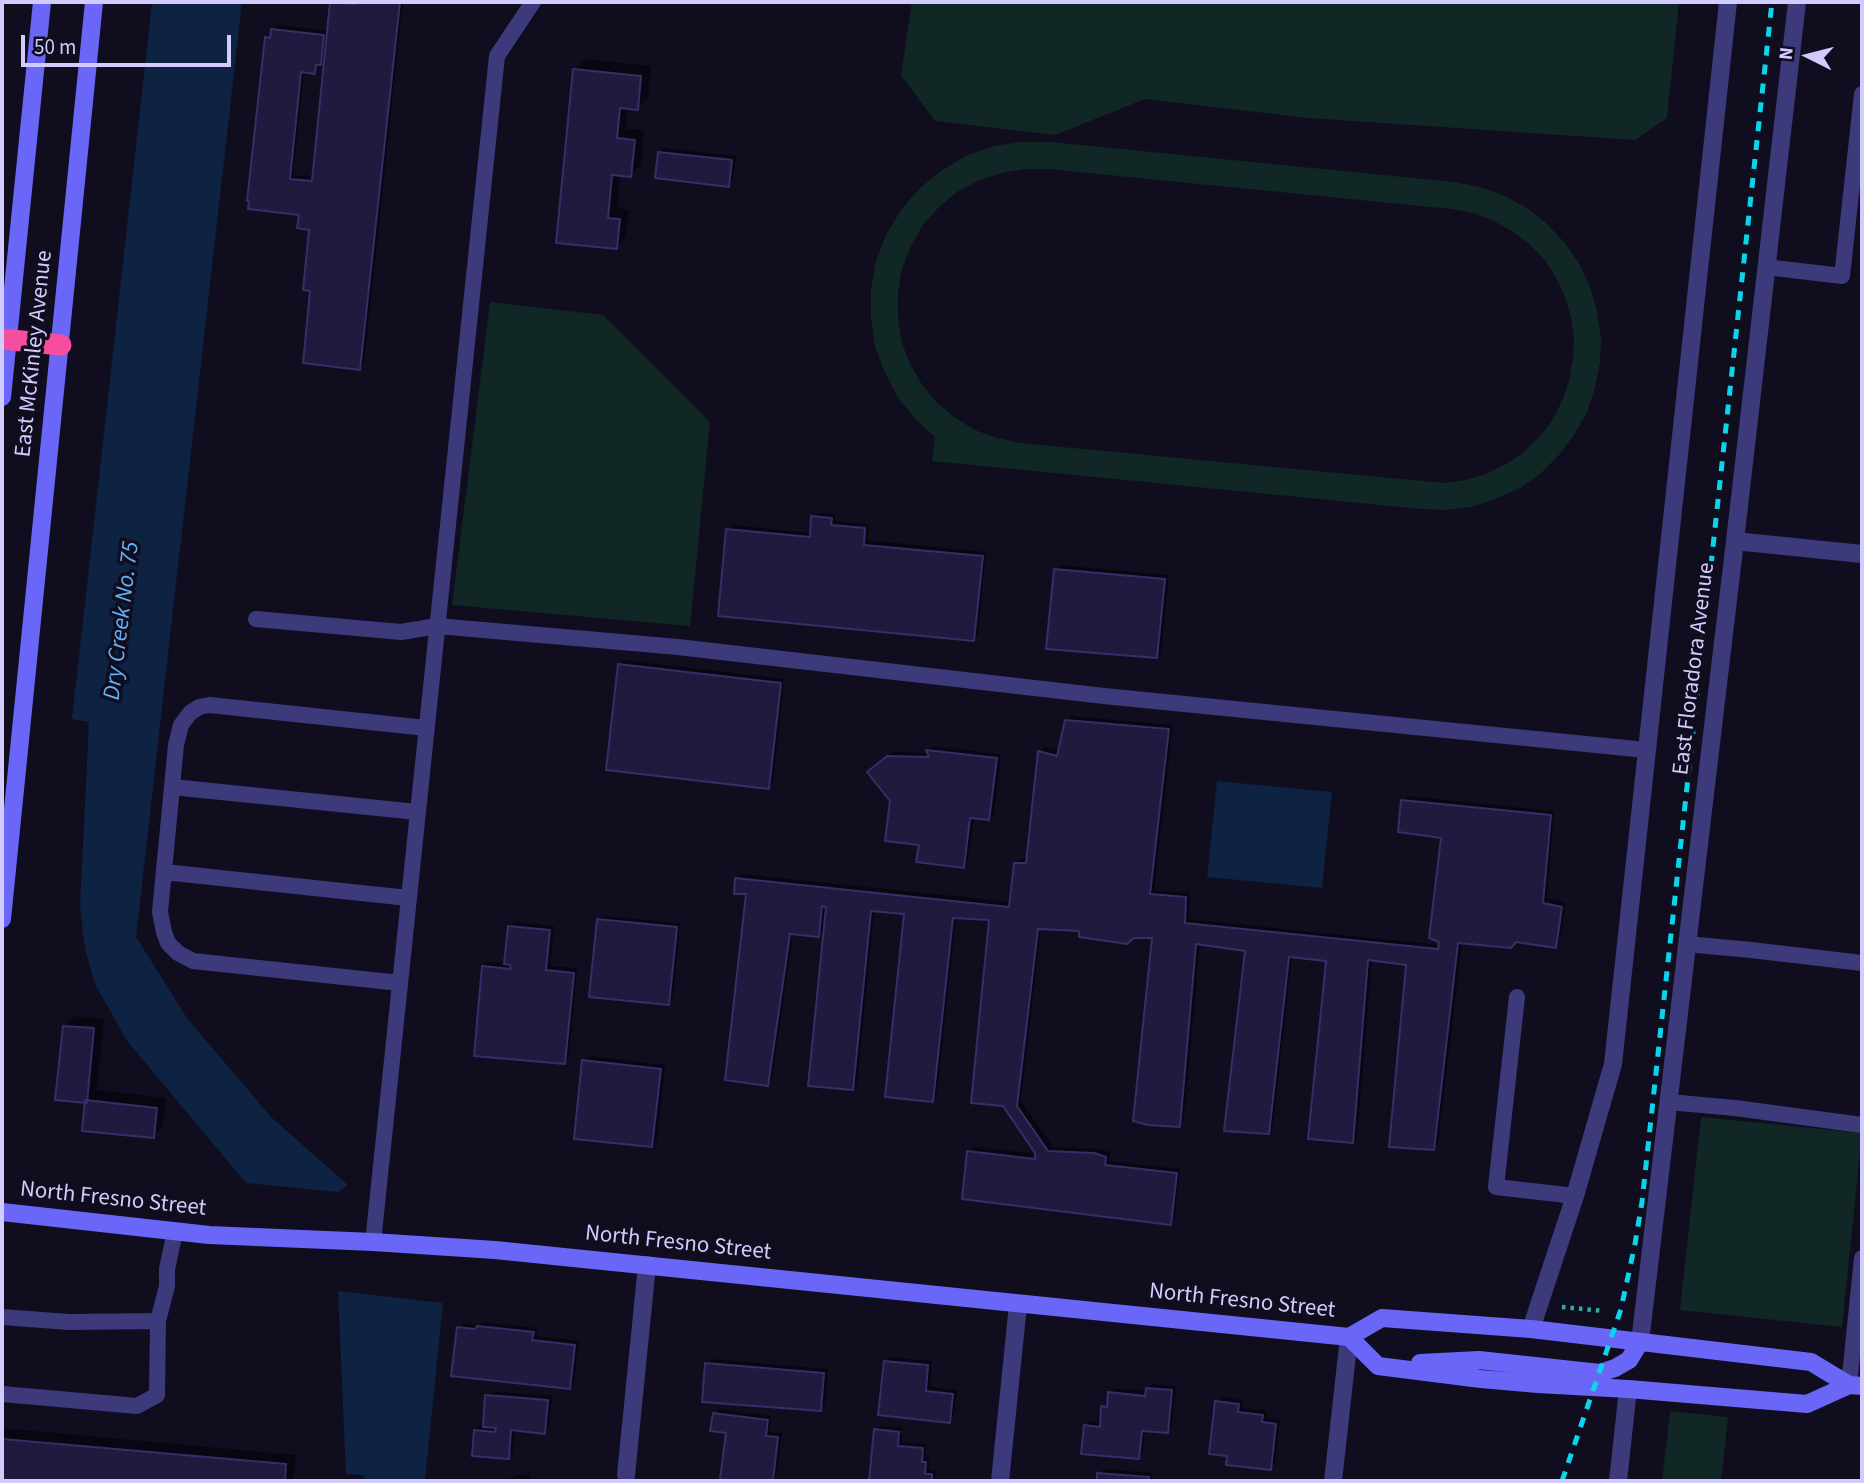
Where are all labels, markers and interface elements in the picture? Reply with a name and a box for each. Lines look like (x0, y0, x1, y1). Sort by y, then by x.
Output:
scale bar (24, 21, 234, 65)
north arrow (1773, 21, 1843, 91)
text: 50 m (34, 32, 76, 62)
text: N (1773, 46, 1801, 61)
street label: East McKinley Avenue (10, 249, 60, 459)
water label: Dry Creek No. 75 (99, 540, 147, 702)
street label: East Floradora Avenue (1668, 561, 1722, 777)
street label: North Fresno Street (18, 1176, 208, 1224)
street label: North Fresno Street (583, 1220, 773, 1268)
street label: North Fresno Street (1147, 1278, 1337, 1326)

